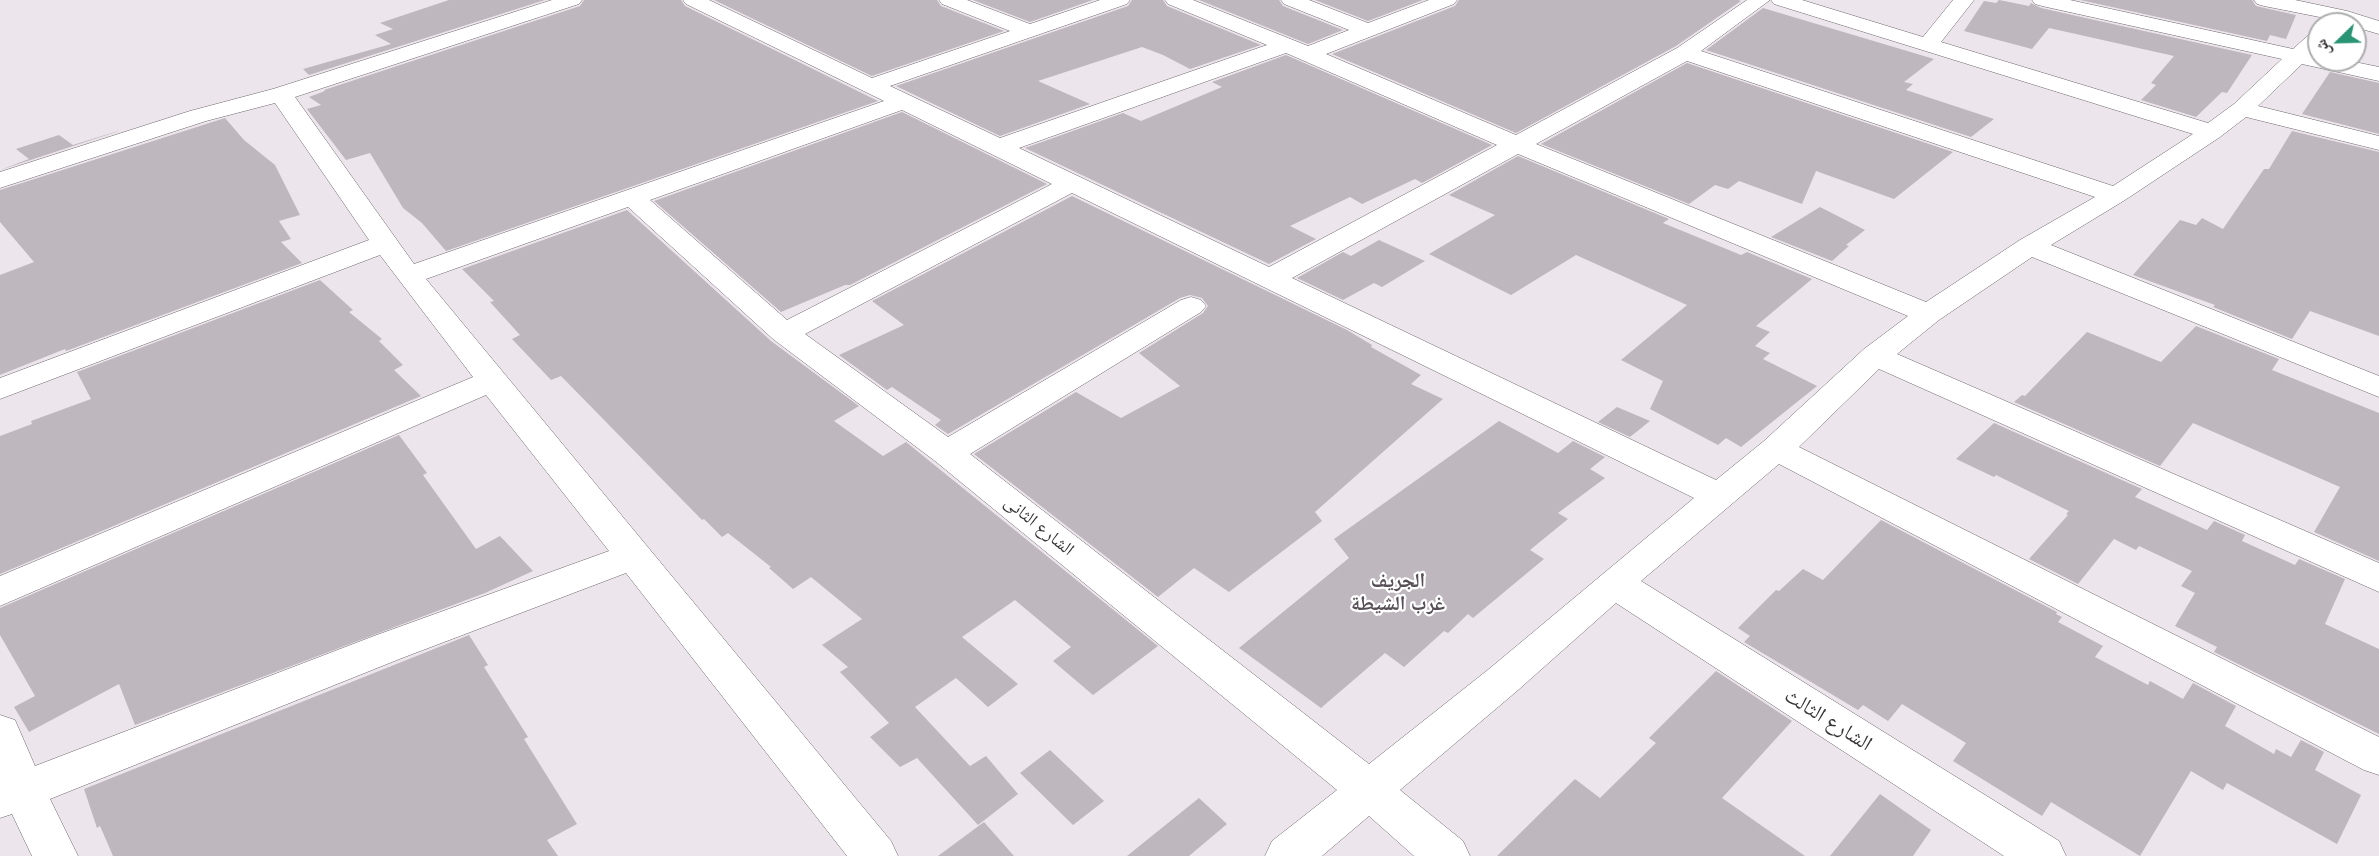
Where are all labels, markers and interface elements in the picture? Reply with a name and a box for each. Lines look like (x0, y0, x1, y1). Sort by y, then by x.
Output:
north arrow (2307, 12, 2367, 72)
text: ش (2309, 36, 2336, 60)
street label: الشارع الثانى (1000, 491, 1078, 561)
district label: الجريف غرب الشيطة (1351, 569, 1445, 616)
street label: الشارع الثالث (1779, 683, 1877, 757)

